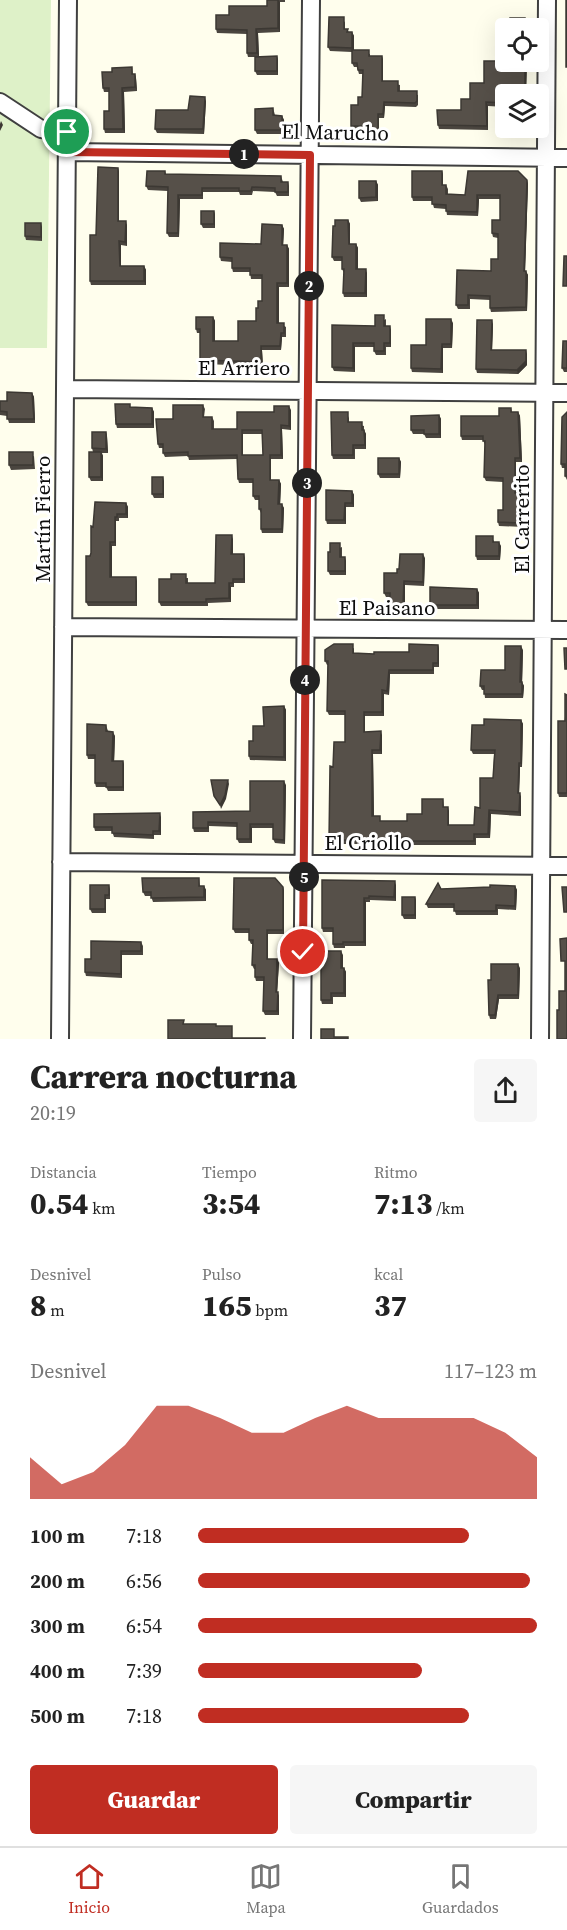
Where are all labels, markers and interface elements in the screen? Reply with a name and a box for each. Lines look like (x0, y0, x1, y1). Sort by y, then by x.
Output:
map controls (495, 18, 549, 138)
button: locate (495, 18, 549, 72)
button: layers (495, 84, 549, 138)
pin (41, 106, 92, 157)
icon: arrive (50, 115, 83, 148)
street label: El Marucho (281, 117, 389, 147)
pin: 1 (229, 139, 259, 169)
text: 1 (240, 143, 248, 165)
pin: 2 (294, 271, 324, 301)
text: 2 (305, 275, 313, 297)
street label: El Arriero (198, 353, 290, 382)
street label: Martín Fierro (28, 455, 57, 583)
street label: El Carrerito (507, 464, 536, 574)
pin: 3 (292, 468, 322, 498)
text: 3 (303, 472, 311, 494)
street label: El Paisano (338, 593, 436, 622)
pin: 4 (290, 665, 320, 695)
text: 4 (301, 669, 309, 691)
street label: El Criollo (324, 828, 412, 857)
pin: 5 (289, 862, 319, 892)
text: 5 (300, 866, 308, 888)
pin (277, 926, 328, 977)
icon: check (286, 935, 319, 968)
text: Carrera nocturna (30, 1054, 297, 1099)
button: share (474, 1059, 537, 1122)
text: 20:19 (30, 1099, 76, 1127)
text: Distancia (30, 1161, 97, 1183)
text: Tiempo (202, 1161, 257, 1183)
text: Ritmo (374, 1161, 418, 1183)
text: 0.54 (30, 1183, 89, 1224)
text: 3:54 (202, 1183, 261, 1224)
text: 7:13 (374, 1183, 433, 1224)
text: km (89, 1197, 116, 1219)
text: /km (433, 1197, 465, 1219)
text: Desnivel (30, 1263, 91, 1285)
text: Pulso (202, 1263, 241, 1285)
text: kcal (374, 1263, 403, 1285)
text: 8 (30, 1285, 47, 1326)
text: 165 (202, 1285, 252, 1326)
text: 37 (374, 1285, 407, 1326)
text: m (47, 1299, 65, 1321)
text: bpm (252, 1299, 288, 1321)
text: Desnivel (30, 1357, 107, 1385)
text: 117–123 m (444, 1357, 537, 1385)
text: 100 m (30, 1522, 85, 1550)
text: 7:18 (126, 1522, 162, 1550)
text: 200 m (30, 1567, 85, 1595)
text: 6:56 (126, 1567, 162, 1595)
text: 300 m (30, 1612, 85, 1640)
text: 6:54 (126, 1612, 162, 1640)
text: 400 m (30, 1657, 85, 1685)
text: 7:39 (126, 1657, 162, 1685)
text: 500 m (30, 1702, 85, 1730)
text: 7:18 (126, 1702, 162, 1730)
button: Guardar (30, 1765, 278, 1834)
button: Compartir (290, 1765, 537, 1834)
tab: Inicio (68, 1860, 110, 1918)
tab: Mapa (246, 1860, 286, 1918)
tab: Guardados (422, 1860, 499, 1918)

